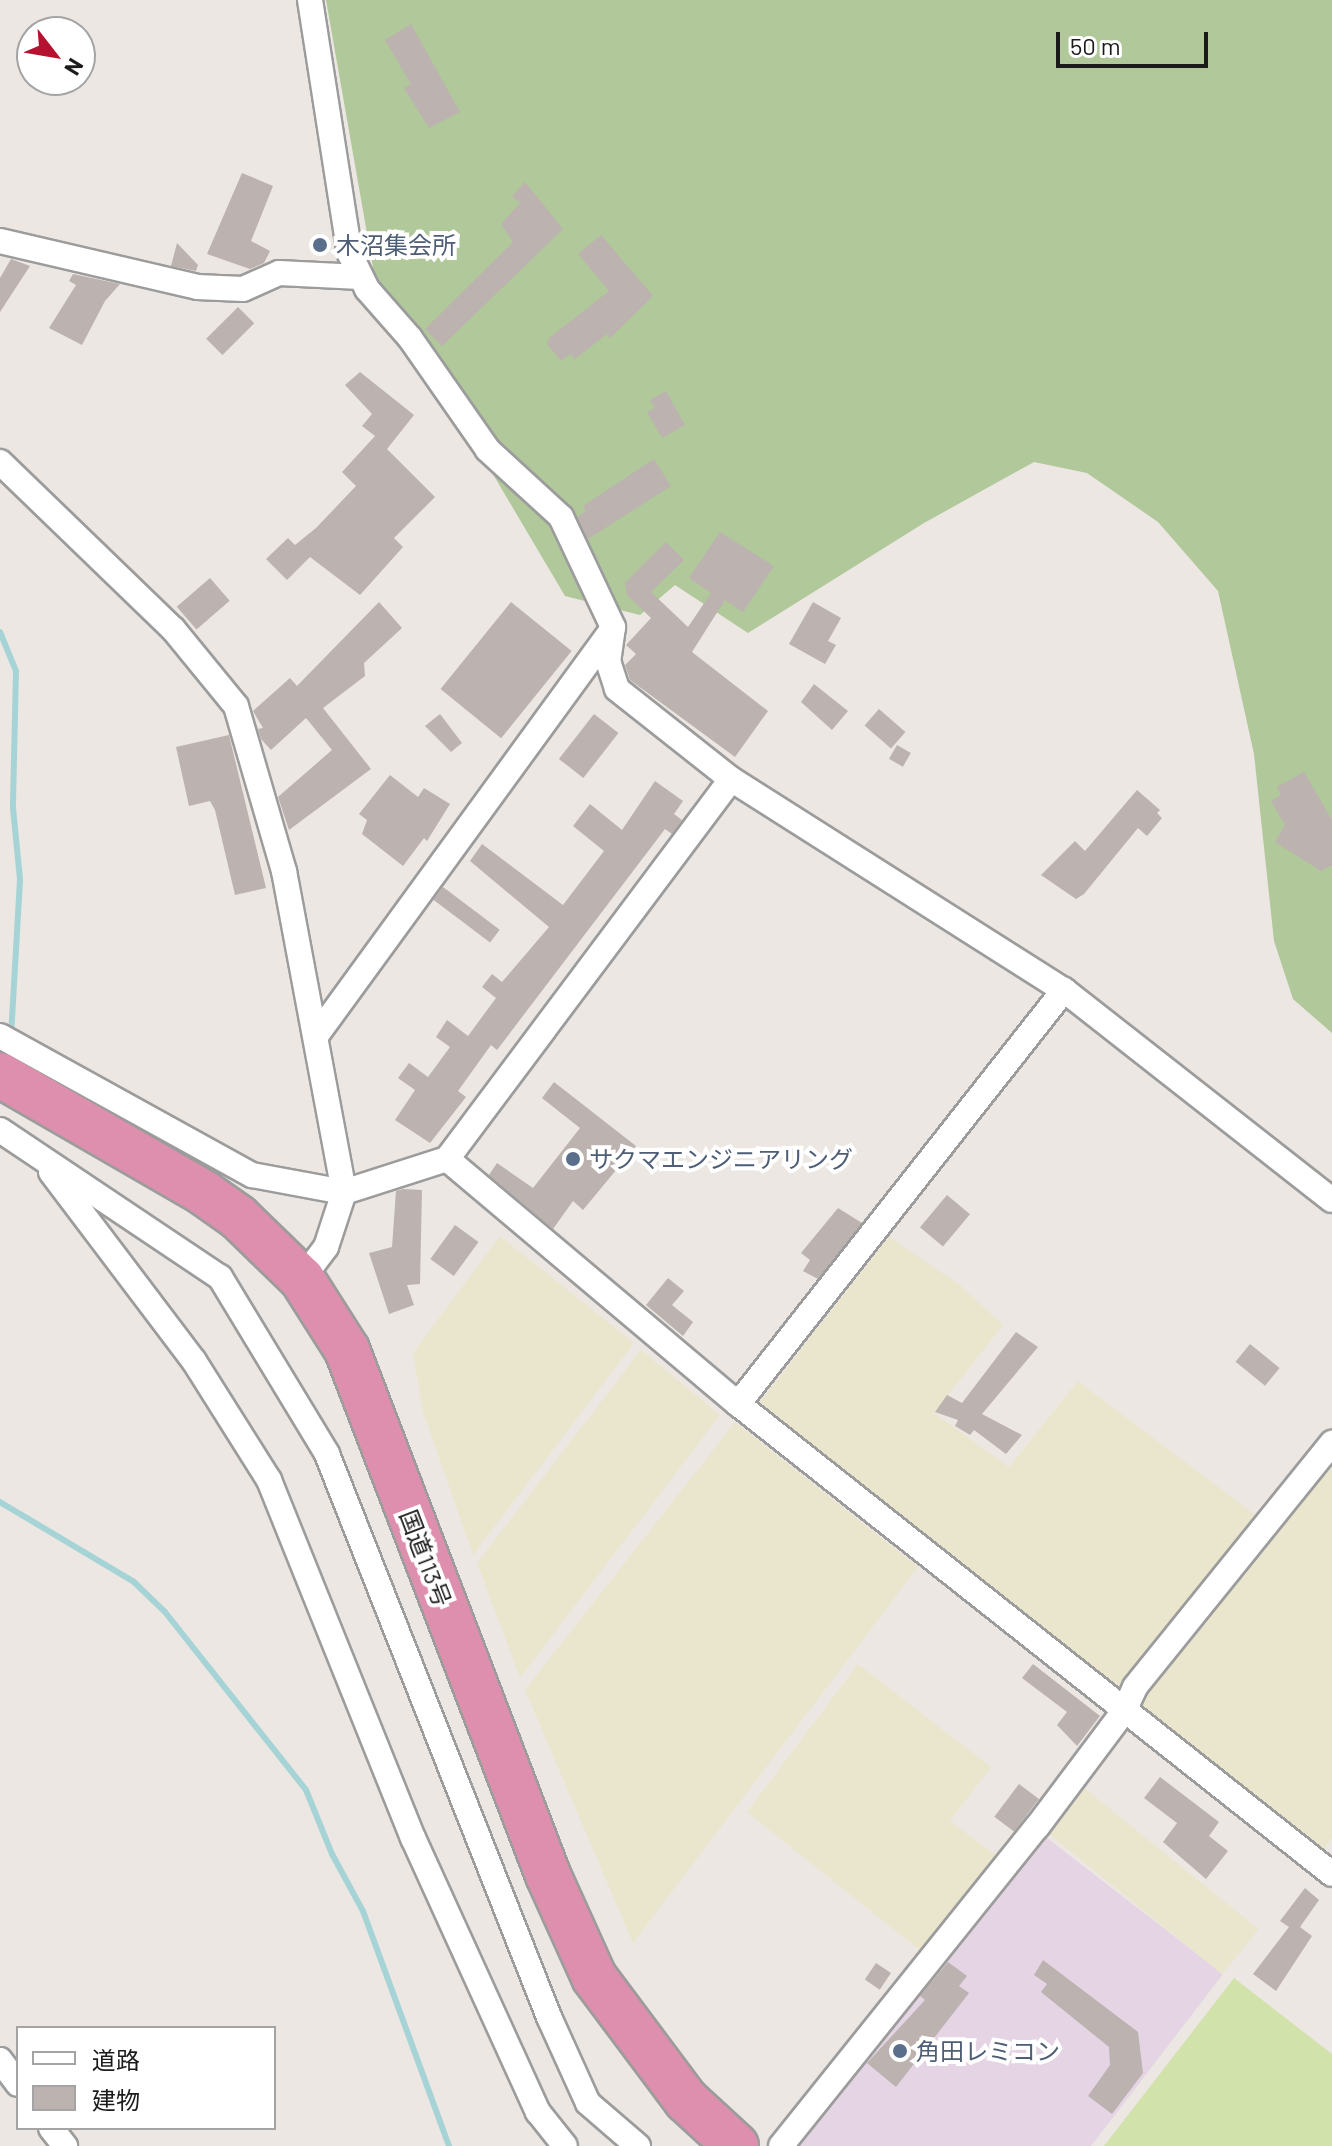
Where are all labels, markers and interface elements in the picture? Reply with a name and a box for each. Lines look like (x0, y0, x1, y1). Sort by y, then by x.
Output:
north arrow (16, 16, 96, 96)
scale bar (1060, 16, 1212, 66)
text: 50 m (1070, 31, 1121, 60)
text: N (60, 54, 90, 80)
place label: 木沼集会所 (336, 231, 456, 259)
marker: 木沼集会所 (311, 236, 329, 254)
place label: サクマエンジニアリング (589, 1145, 853, 1173)
marker: サクマエンジニアリング (564, 1150, 582, 1168)
street label: 国道113号 (394, 1506, 458, 1610)
legend (16, 2026, 276, 2130)
place label: 角田レミコン (916, 2037, 1060, 2065)
marker: 角田レミコン (891, 2042, 909, 2060)
text: 道路 (92, 2045, 140, 2074)
text: 建物 (92, 2085, 140, 2114)

